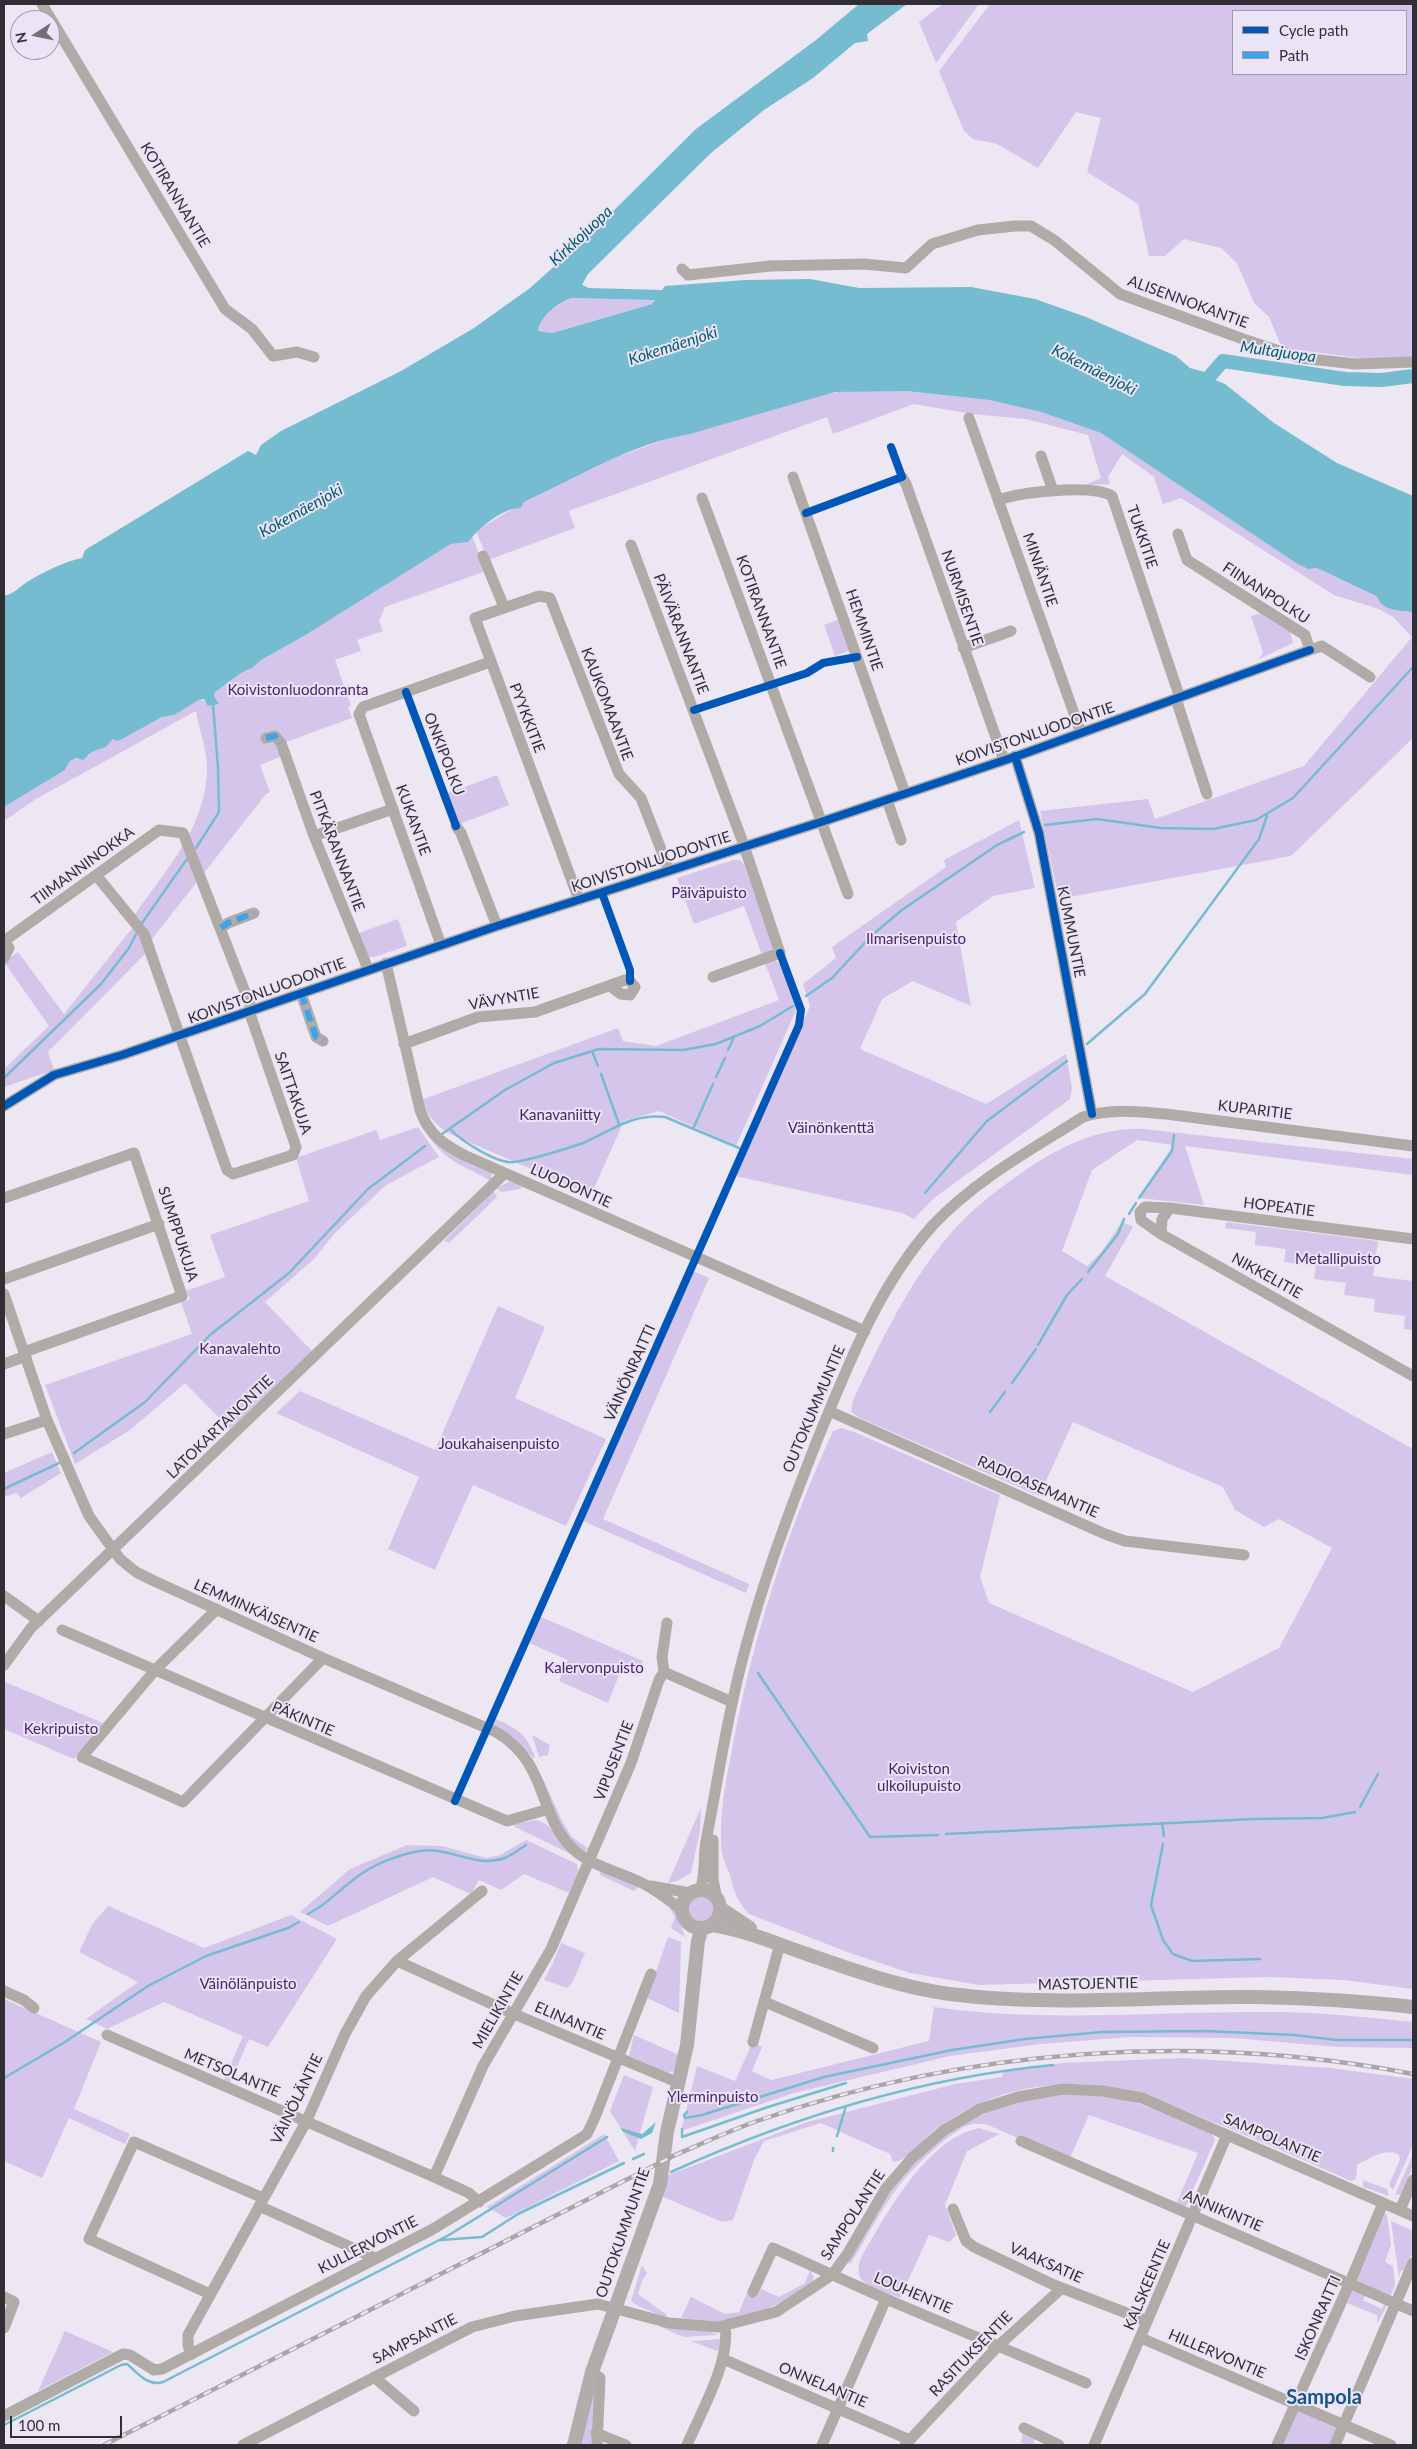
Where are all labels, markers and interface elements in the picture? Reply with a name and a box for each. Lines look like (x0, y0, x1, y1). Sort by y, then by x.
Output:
north arrow (10, 10, 60, 60)
legend (1232, 10, 1407, 75)
text: Cycle path (1279, 21, 1348, 39)
text: N (11, 31, 30, 45)
text: Path (1279, 46, 1309, 64)
street label: KOTIRANNANTIE (136, 139, 214, 251)
water label: Kirkkojuopa (546, 202, 616, 270)
street label: ALISENNOKANTIE (1125, 272, 1251, 332)
water label: Kokemäenjoki (626, 323, 720, 369)
water label: Multajuopa (1239, 337, 1317, 367)
water label: Kokemäenjoki (1048, 340, 1140, 400)
water label: Kokemäenjoki (256, 480, 346, 542)
street label: TUKKITIE (1123, 503, 1161, 571)
street label: MINIÄNTIE (1019, 531, 1061, 609)
street label: NURMISENTIE (937, 548, 987, 648)
street label: KOTIRANNANTIE (732, 553, 790, 671)
street label: FIINANPOLKU (1219, 558, 1313, 628)
street label: PÄIVÄRANNANTIE (650, 571, 712, 697)
street label: HEMMINTIE (842, 587, 886, 673)
street label: KAUKOMAANTIE (577, 645, 637, 763)
park label: Koivistonluodonranta (227, 681, 369, 699)
street label: PYYKKITIE (505, 681, 549, 755)
street label: KOIVISTONLUODONTIE (953, 698, 1117, 770)
street label: ONKIPOLKU (420, 710, 468, 798)
street label: KUKANTIE (392, 782, 434, 858)
street label: PITKÄRANNANTIE (306, 788, 368, 914)
street label: TIIMANNINOKKA (28, 823, 138, 909)
street label: KOIVISTONLUODONTIE (569, 828, 733, 896)
park label: Päiväpuisto (671, 884, 747, 902)
street label: KUMMUNTIE (1053, 885, 1089, 979)
park label: Ilmarisenpuisto (866, 930, 966, 948)
street label: KOIVISTONLUODONTIE (186, 954, 348, 1028)
street label: VÄVYNTIE (467, 984, 541, 1014)
street label: SAITTAKUJA (270, 1049, 316, 1137)
street label: KUPARITIE (1217, 1097, 1293, 1123)
park label: Kanavaniitty (519, 1106, 601, 1124)
park label: Väinönkenttä (788, 1119, 874, 1137)
street label: LUODONTIE (528, 1160, 614, 1212)
street label: SUMPPUKUJA (154, 1184, 202, 1284)
street label: HOPEATIE (1242, 1194, 1316, 1220)
street label: NIKKELITIE (1229, 1249, 1305, 1303)
park label: Metallipuisto (1295, 1250, 1381, 1268)
street label: VÄINÖNRAITTI (601, 1322, 659, 1424)
park label: Kanavalehto (199, 1340, 281, 1358)
street label: OUTOKUMMUNTIE (779, 1343, 849, 1475)
street label: LATOKARTANONTIE (163, 1372, 277, 1482)
park label: Joukahaisenpuisto (439, 1435, 559, 1453)
street label: RADIOASEMANTIE (974, 1452, 1102, 1522)
street label: LEMMINKÄISENTIE (191, 1575, 321, 1647)
park label: Kalervonpuisto (544, 1659, 644, 1677)
street label: PÄKINTIE (269, 1698, 337, 1740)
street label: VIPUSENTIE (590, 1718, 638, 1804)
park label: Kekripuisto (24, 1720, 98, 1738)
park label: Koiviston ulkoilupuisto (877, 1760, 961, 1795)
street label: MIELIKINTIE (469, 1968, 527, 2052)
street label: MASTOJENTIE (1038, 1974, 1138, 1994)
park label: Väinölänpuisto (199, 1975, 297, 1993)
street label: ELINANTIE (532, 1998, 608, 2044)
street label: METSOLANTIE (181, 2045, 283, 2101)
street label: VÄINÖLÄNTIE (267, 2051, 327, 2147)
park label: Ylerminpuisto (667, 2088, 759, 2106)
street label: SAMPOLANTIE (1221, 2109, 1323, 2167)
street label: OUTOKUMMUNTIE (592, 2166, 654, 2300)
street label: SAMPOLANTIE (817, 2166, 889, 2264)
street label: ANNIKINTIE (1181, 2186, 1265, 2236)
street label: KULLERVONTIE (315, 2212, 421, 2278)
street label: KALSKEENTIE (1120, 2237, 1174, 2333)
street label: VAAKSATIE (1007, 2239, 1085, 2287)
street label: LOUHENTIE (871, 2268, 955, 2318)
street label: ISKONRAITTI (1291, 2273, 1345, 2363)
street label: RASITUKSENTIE (926, 2308, 1016, 2400)
street label: SAMPSANTIE (370, 2310, 460, 2368)
street label: HILLERVONTIE (1166, 2325, 1268, 2383)
street label: ONNELANTIE (776, 2358, 870, 2412)
district label: Sampola (1286, 2386, 1362, 2410)
scale bar (12, 2406, 125, 2438)
text: 100 m (18, 2416, 60, 2434)

